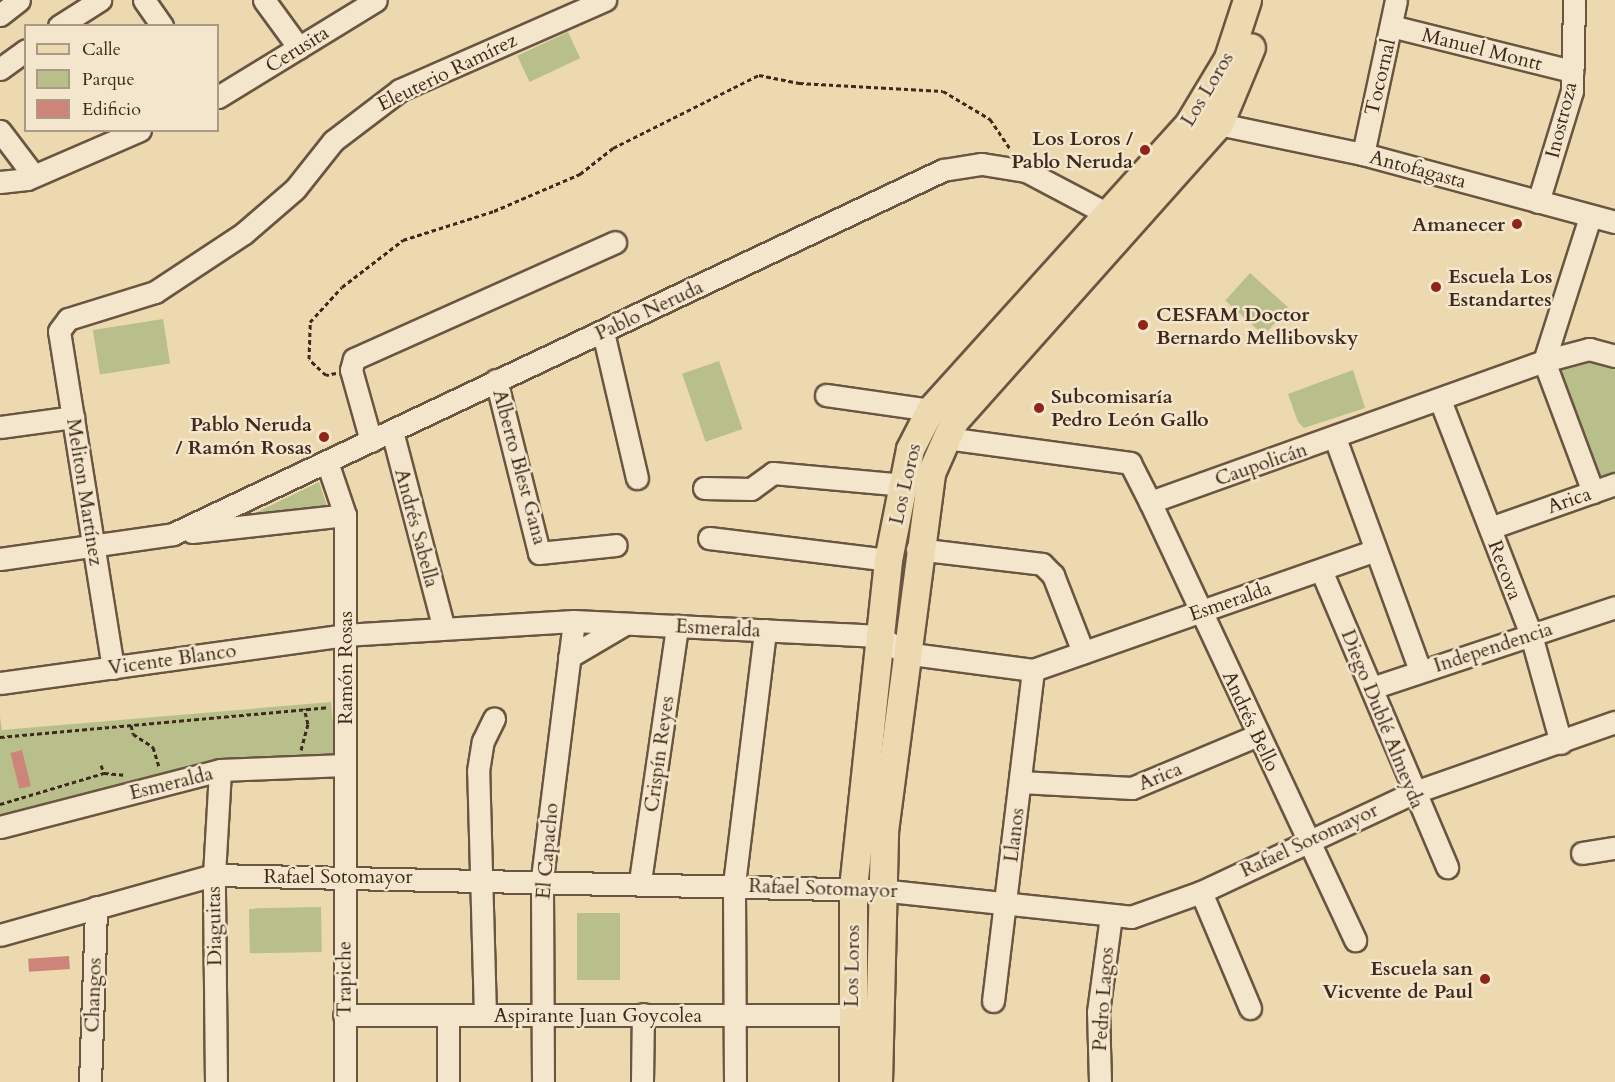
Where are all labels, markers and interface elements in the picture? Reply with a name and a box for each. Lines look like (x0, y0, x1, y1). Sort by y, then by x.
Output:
street label: Cerusita (261, 20, 333, 78)
street label: Manuel Montt (1419, 22, 1545, 76)
legend (24, 24, 219, 132)
street label: Eleuterio Ramírez (373, 28, 521, 116)
street label: Tocornal (1360, 36, 1400, 118)
text: Calle (82, 37, 121, 62)
street label: Los Loros (1175, 47, 1239, 131)
text: Parque (82, 67, 135, 92)
street label: Inostroza (1540, 79, 1582, 161)
text: Edificio (82, 97, 141, 122)
place label: Los Loros / Pablo Neruda (1011, 126, 1133, 173)
marker: Los Loros / Pablo Neruda (1138, 143, 1152, 157)
street label: Antofagasta (1367, 145, 1469, 193)
place label: Amanecer (1412, 212, 1505, 236)
marker: Amanecer (1510, 217, 1524, 231)
place label: Escuela Los Estandartes (1448, 264, 1552, 311)
street label: Pablo Neruda (591, 275, 707, 345)
marker: Escuela Los Estandartes (1429, 280, 1443, 294)
place label: CESFAM Doctor Bernardo Mellibovsky (1156, 302, 1358, 349)
marker: CESFAM Doctor Bernardo Mellibovsky (1134, 316, 1152, 334)
place label: Subcomisaría Pedro León Gallo (1051, 384, 1209, 431)
street label: Alberto Blest Gana (488, 387, 552, 547)
marker: Subcomisaría Pedro León Gallo (1032, 401, 1046, 415)
place label: Pablo Neruda / Ramón Rosas (175, 413, 312, 460)
street label: Meliton Martínez (62, 417, 108, 567)
marker: Pablo Neruda / Ramón Rosas (317, 430, 331, 444)
street label: Caupolicán (1212, 437, 1310, 491)
street label: Los Loros (884, 441, 926, 527)
street label: Andrés Sabella (390, 466, 444, 590)
street label: Arica (1544, 481, 1594, 519)
street label: Recova (1483, 537, 1527, 603)
street label: Esmeralda (1186, 576, 1274, 626)
street label: Ramón Rosas (333, 611, 357, 725)
street label: Esmeralda (675, 614, 761, 642)
street label: Independencia (1431, 617, 1555, 677)
street label: Diego Dublé Almeyda (1336, 626, 1430, 812)
street label: Vicente Blanco (106, 638, 238, 680)
street label: Andrés Bello (1217, 667, 1285, 775)
street label: Crispín Reyes (639, 694, 679, 814)
street label: Arica (1135, 756, 1185, 796)
street label: Esmeralda (127, 761, 215, 805)
street label: Rafael Sotomayor (1236, 798, 1382, 882)
street label: El Capacho (531, 802, 563, 900)
street label: Llanos (999, 806, 1029, 864)
street label: Rafael Sotomayor (264, 864, 412, 888)
street label: Rafael Sotomayor (748, 873, 898, 903)
street label: Diaguitas (201, 886, 227, 966)
street label: Los Loros (839, 924, 865, 1008)
street label: Trapiche (332, 941, 356, 1017)
street label: Pedro Lagos (1087, 946, 1119, 1052)
place label: Escuela san Vicvente de Paul (1322, 956, 1473, 1003)
street label: Changos (80, 957, 106, 1033)
marker: Escuela san Vicvente de Paul (1478, 972, 1492, 986)
street label: Aspirante Juan Goycolea (494, 1003, 702, 1027)

